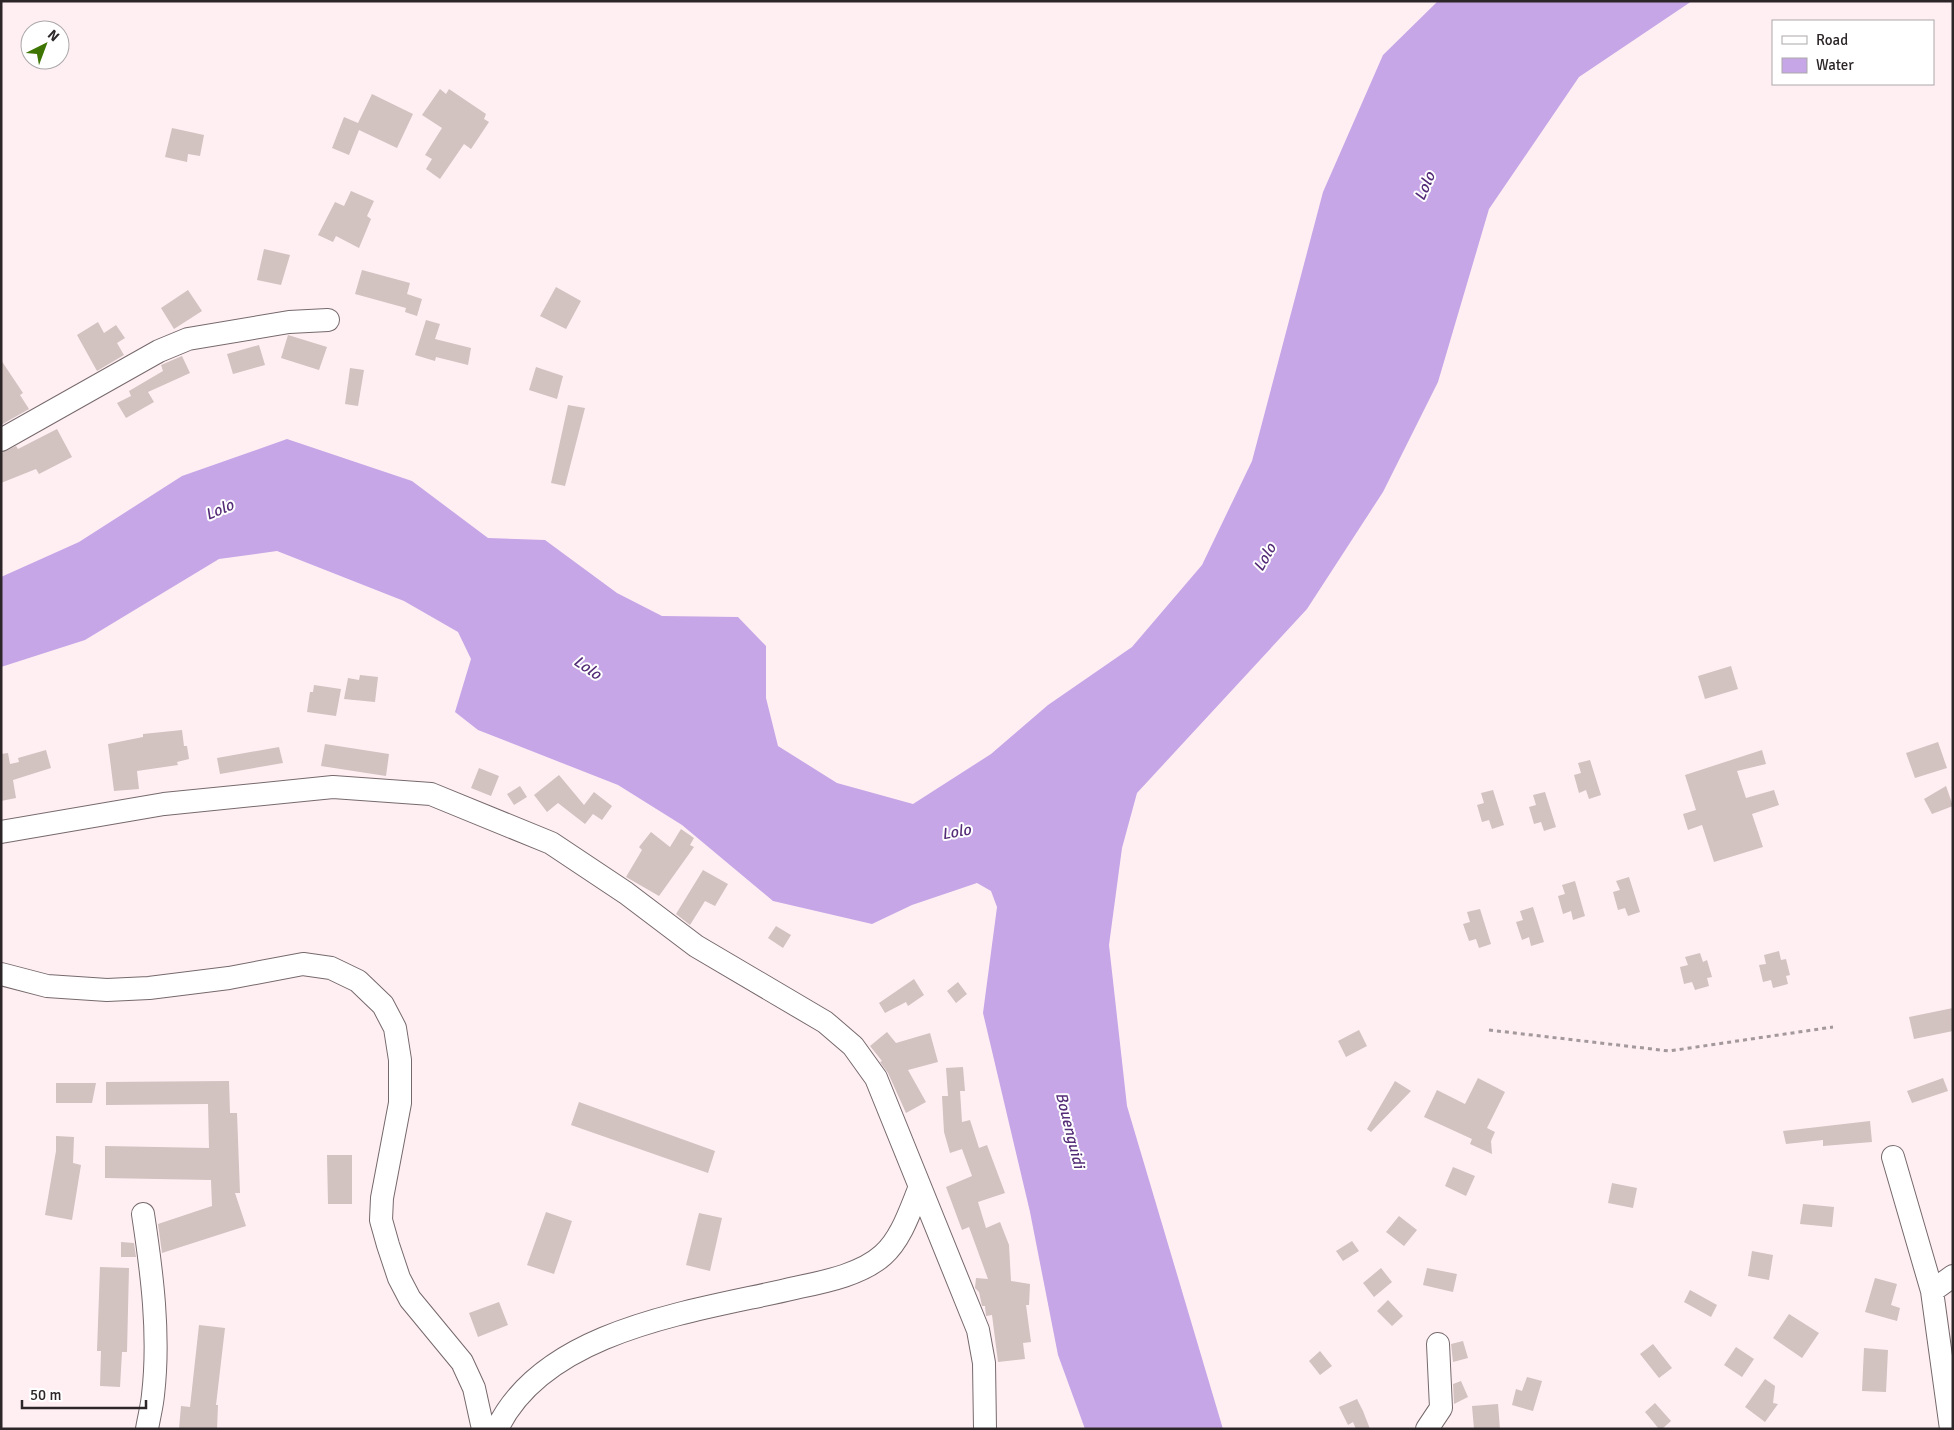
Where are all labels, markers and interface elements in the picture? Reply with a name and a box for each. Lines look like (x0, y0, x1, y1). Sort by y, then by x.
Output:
north arrow (20, 20, 70, 70)
legend (1772, 20, 1934, 85)
text: N (44, 26, 63, 45)
text: Road (1816, 31, 1848, 49)
text: Water (1816, 56, 1854, 74)
water label: Lolo (1410, 168, 1440, 204)
water label: Lolo (202, 495, 237, 525)
water label: Lolo (1249, 539, 1281, 575)
water label: Lolo (570, 651, 606, 685)
water label: Lolo (940, 819, 973, 844)
water label: Bouenguidi (1051, 1090, 1090, 1172)
scale bar (22, 1378, 146, 1410)
text: 50 m (30, 1386, 61, 1404)

